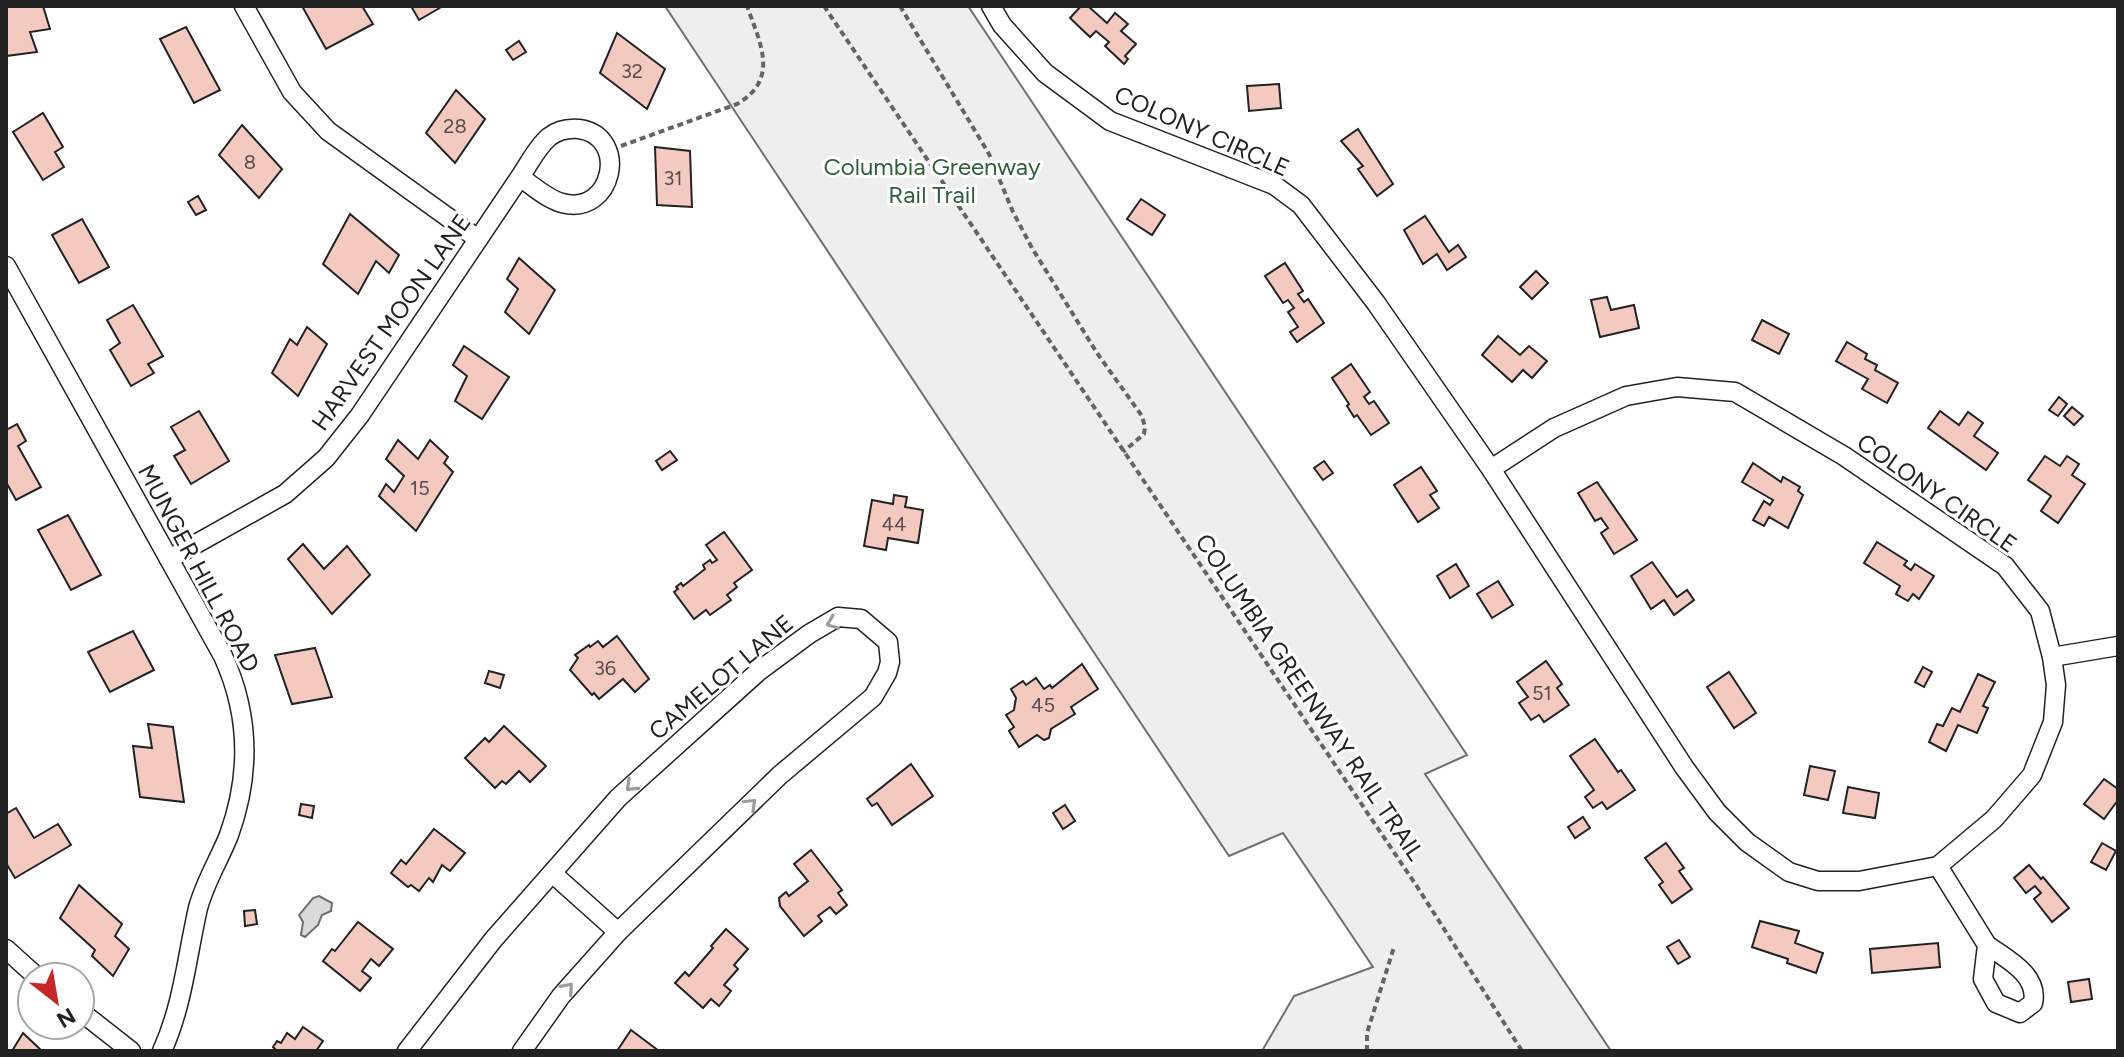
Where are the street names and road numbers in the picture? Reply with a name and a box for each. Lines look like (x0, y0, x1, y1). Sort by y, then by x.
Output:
street label: COLONY CIRCLE (1110, 79, 1294, 183)
street label: HARVEST MOON LANE (305, 208, 477, 436)
street label: COLONY CIRCLE (1852, 427, 2022, 559)
street label: MUNGER HILL ROAD (132, 459, 266, 677)
street label: COLUMBIA GREENWAY RAIL TRAIL (1190, 528, 1431, 866)
street label: CAMELOT LANE (643, 608, 799, 746)

